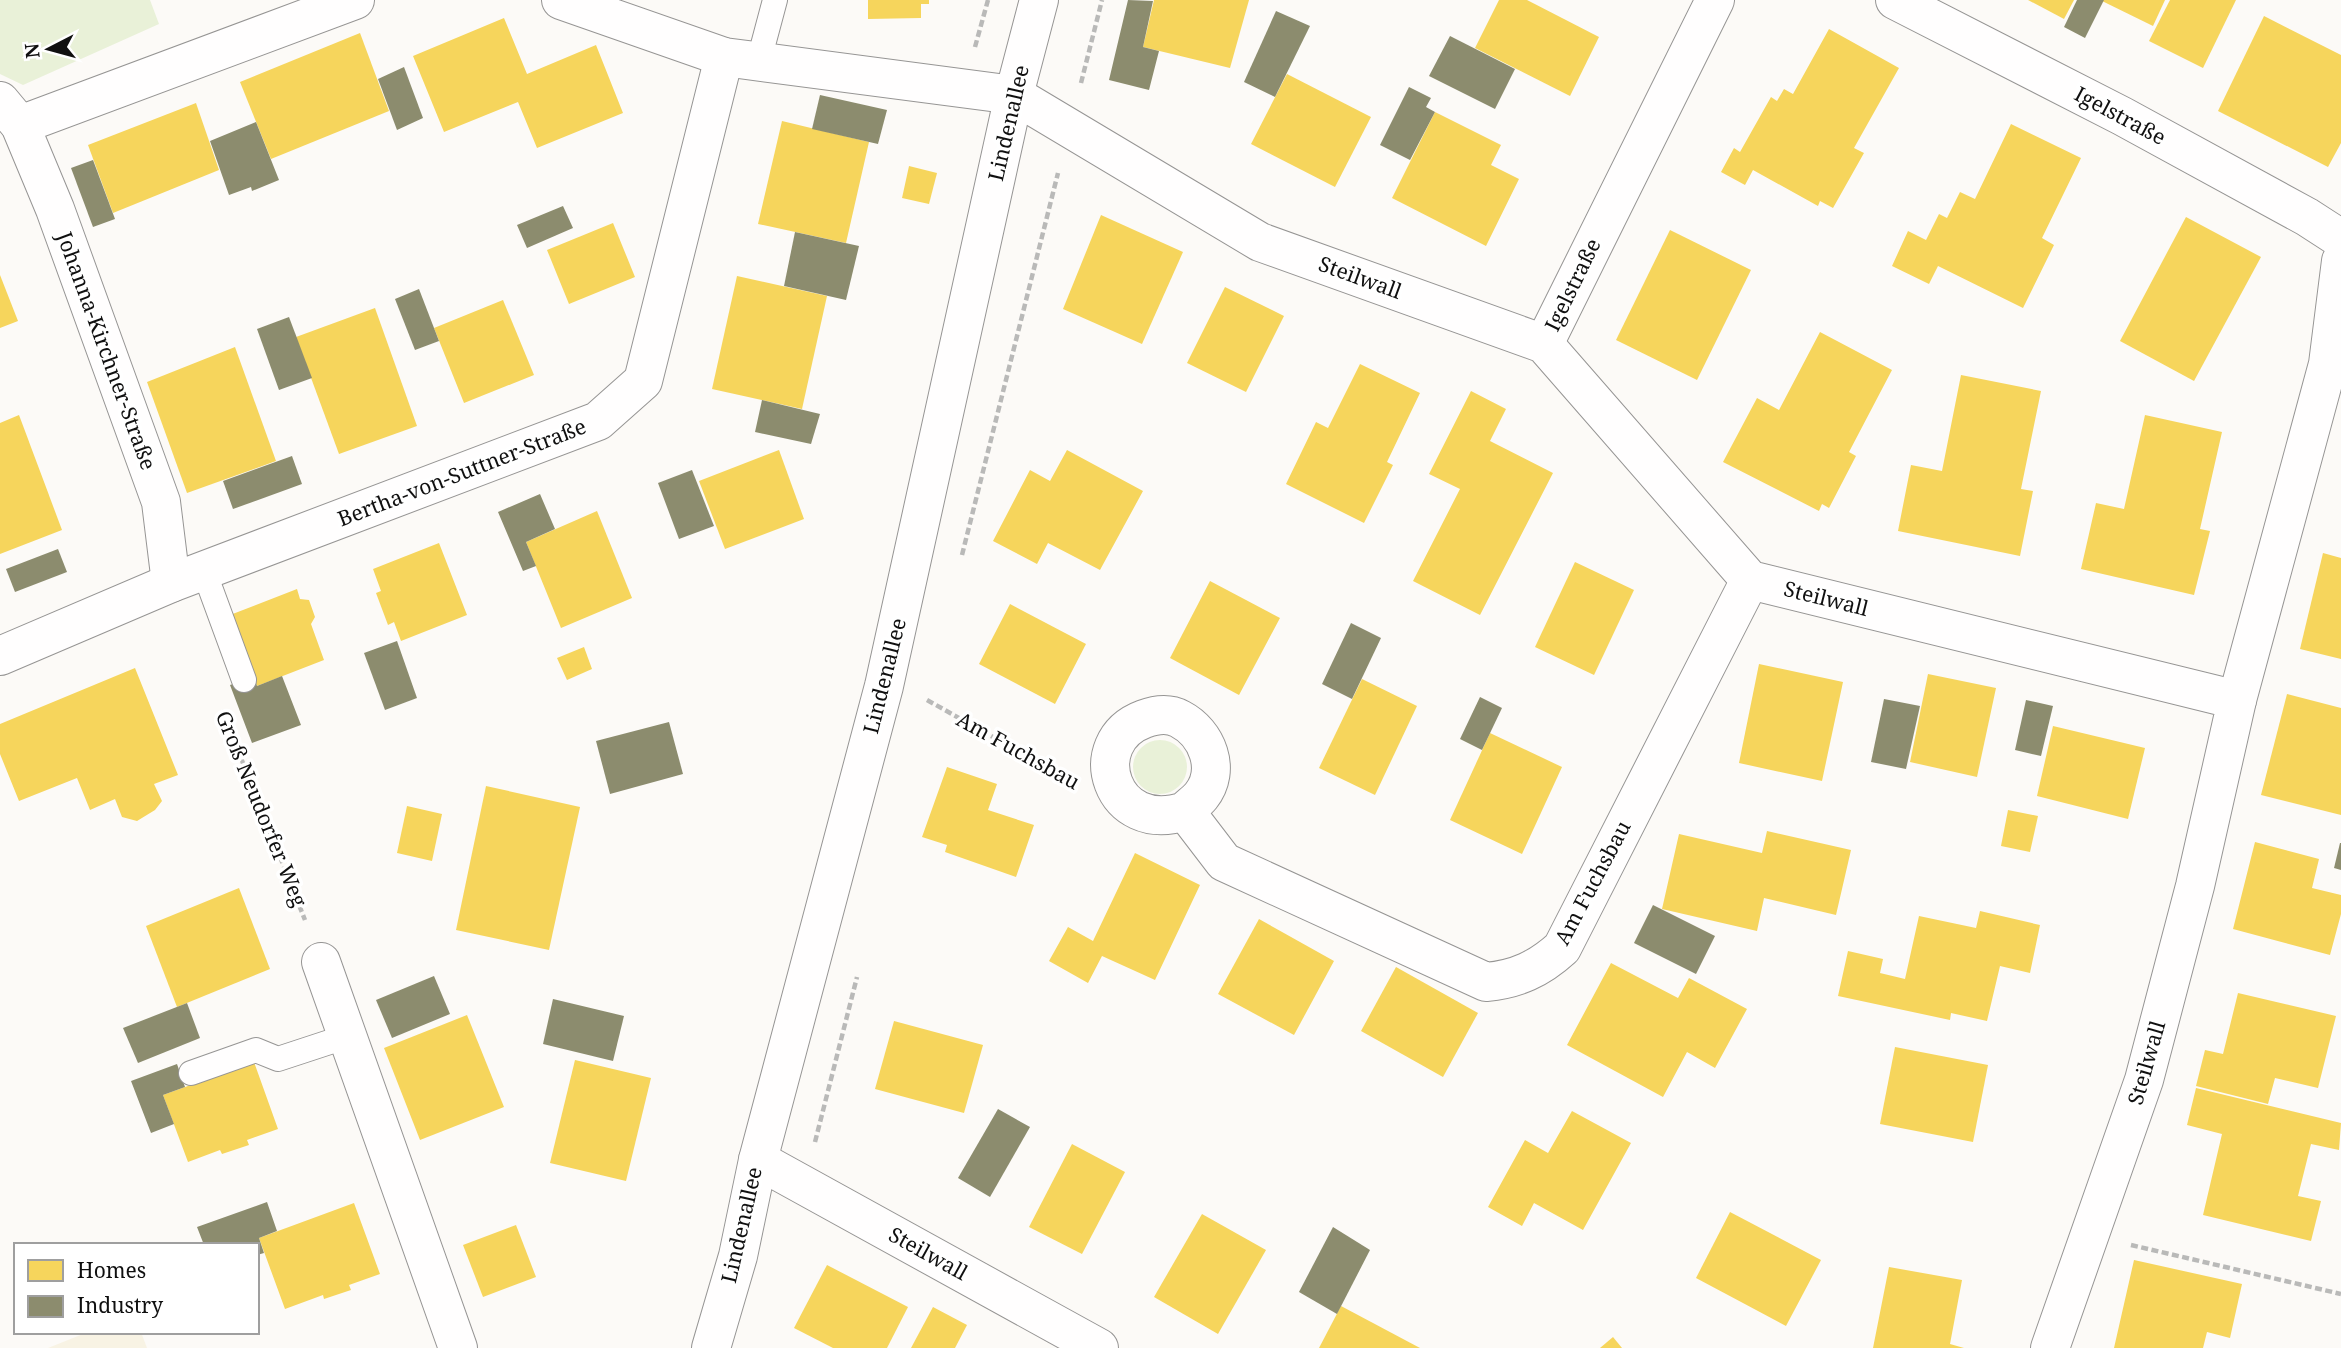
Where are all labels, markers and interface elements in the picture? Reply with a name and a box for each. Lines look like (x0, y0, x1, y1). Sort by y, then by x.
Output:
north arrow (14, 14, 84, 84)
text: N (18, 42, 46, 60)
street label: Lindenallee (981, 62, 1035, 184)
street label: Igelstraße (2070, 79, 2171, 151)
street label: Johanna-Kirchner-Straße (50, 227, 163, 474)
street label: Igelstraße (1538, 234, 1607, 336)
street label: Steilwall (1315, 249, 1406, 305)
street label: Bertha-von-Suttner-Straße (333, 412, 590, 532)
street label: Steilwall (1781, 574, 1872, 622)
street label: Lindenallee (856, 615, 912, 737)
street label: Am Fuchsbau (952, 705, 1085, 796)
street label: Groß Neudorfer Weg (210, 706, 314, 911)
street label: Am Fuchsbau (1548, 815, 1637, 950)
street label: Steilwall (2121, 1017, 2172, 1108)
street label: Lindenallee (714, 1164, 768, 1286)
street label: Steilwall (884, 1220, 973, 1287)
legend (14, 1243, 259, 1334)
text: Homes (77, 1256, 146, 1284)
text: Industry (77, 1291, 163, 1319)

